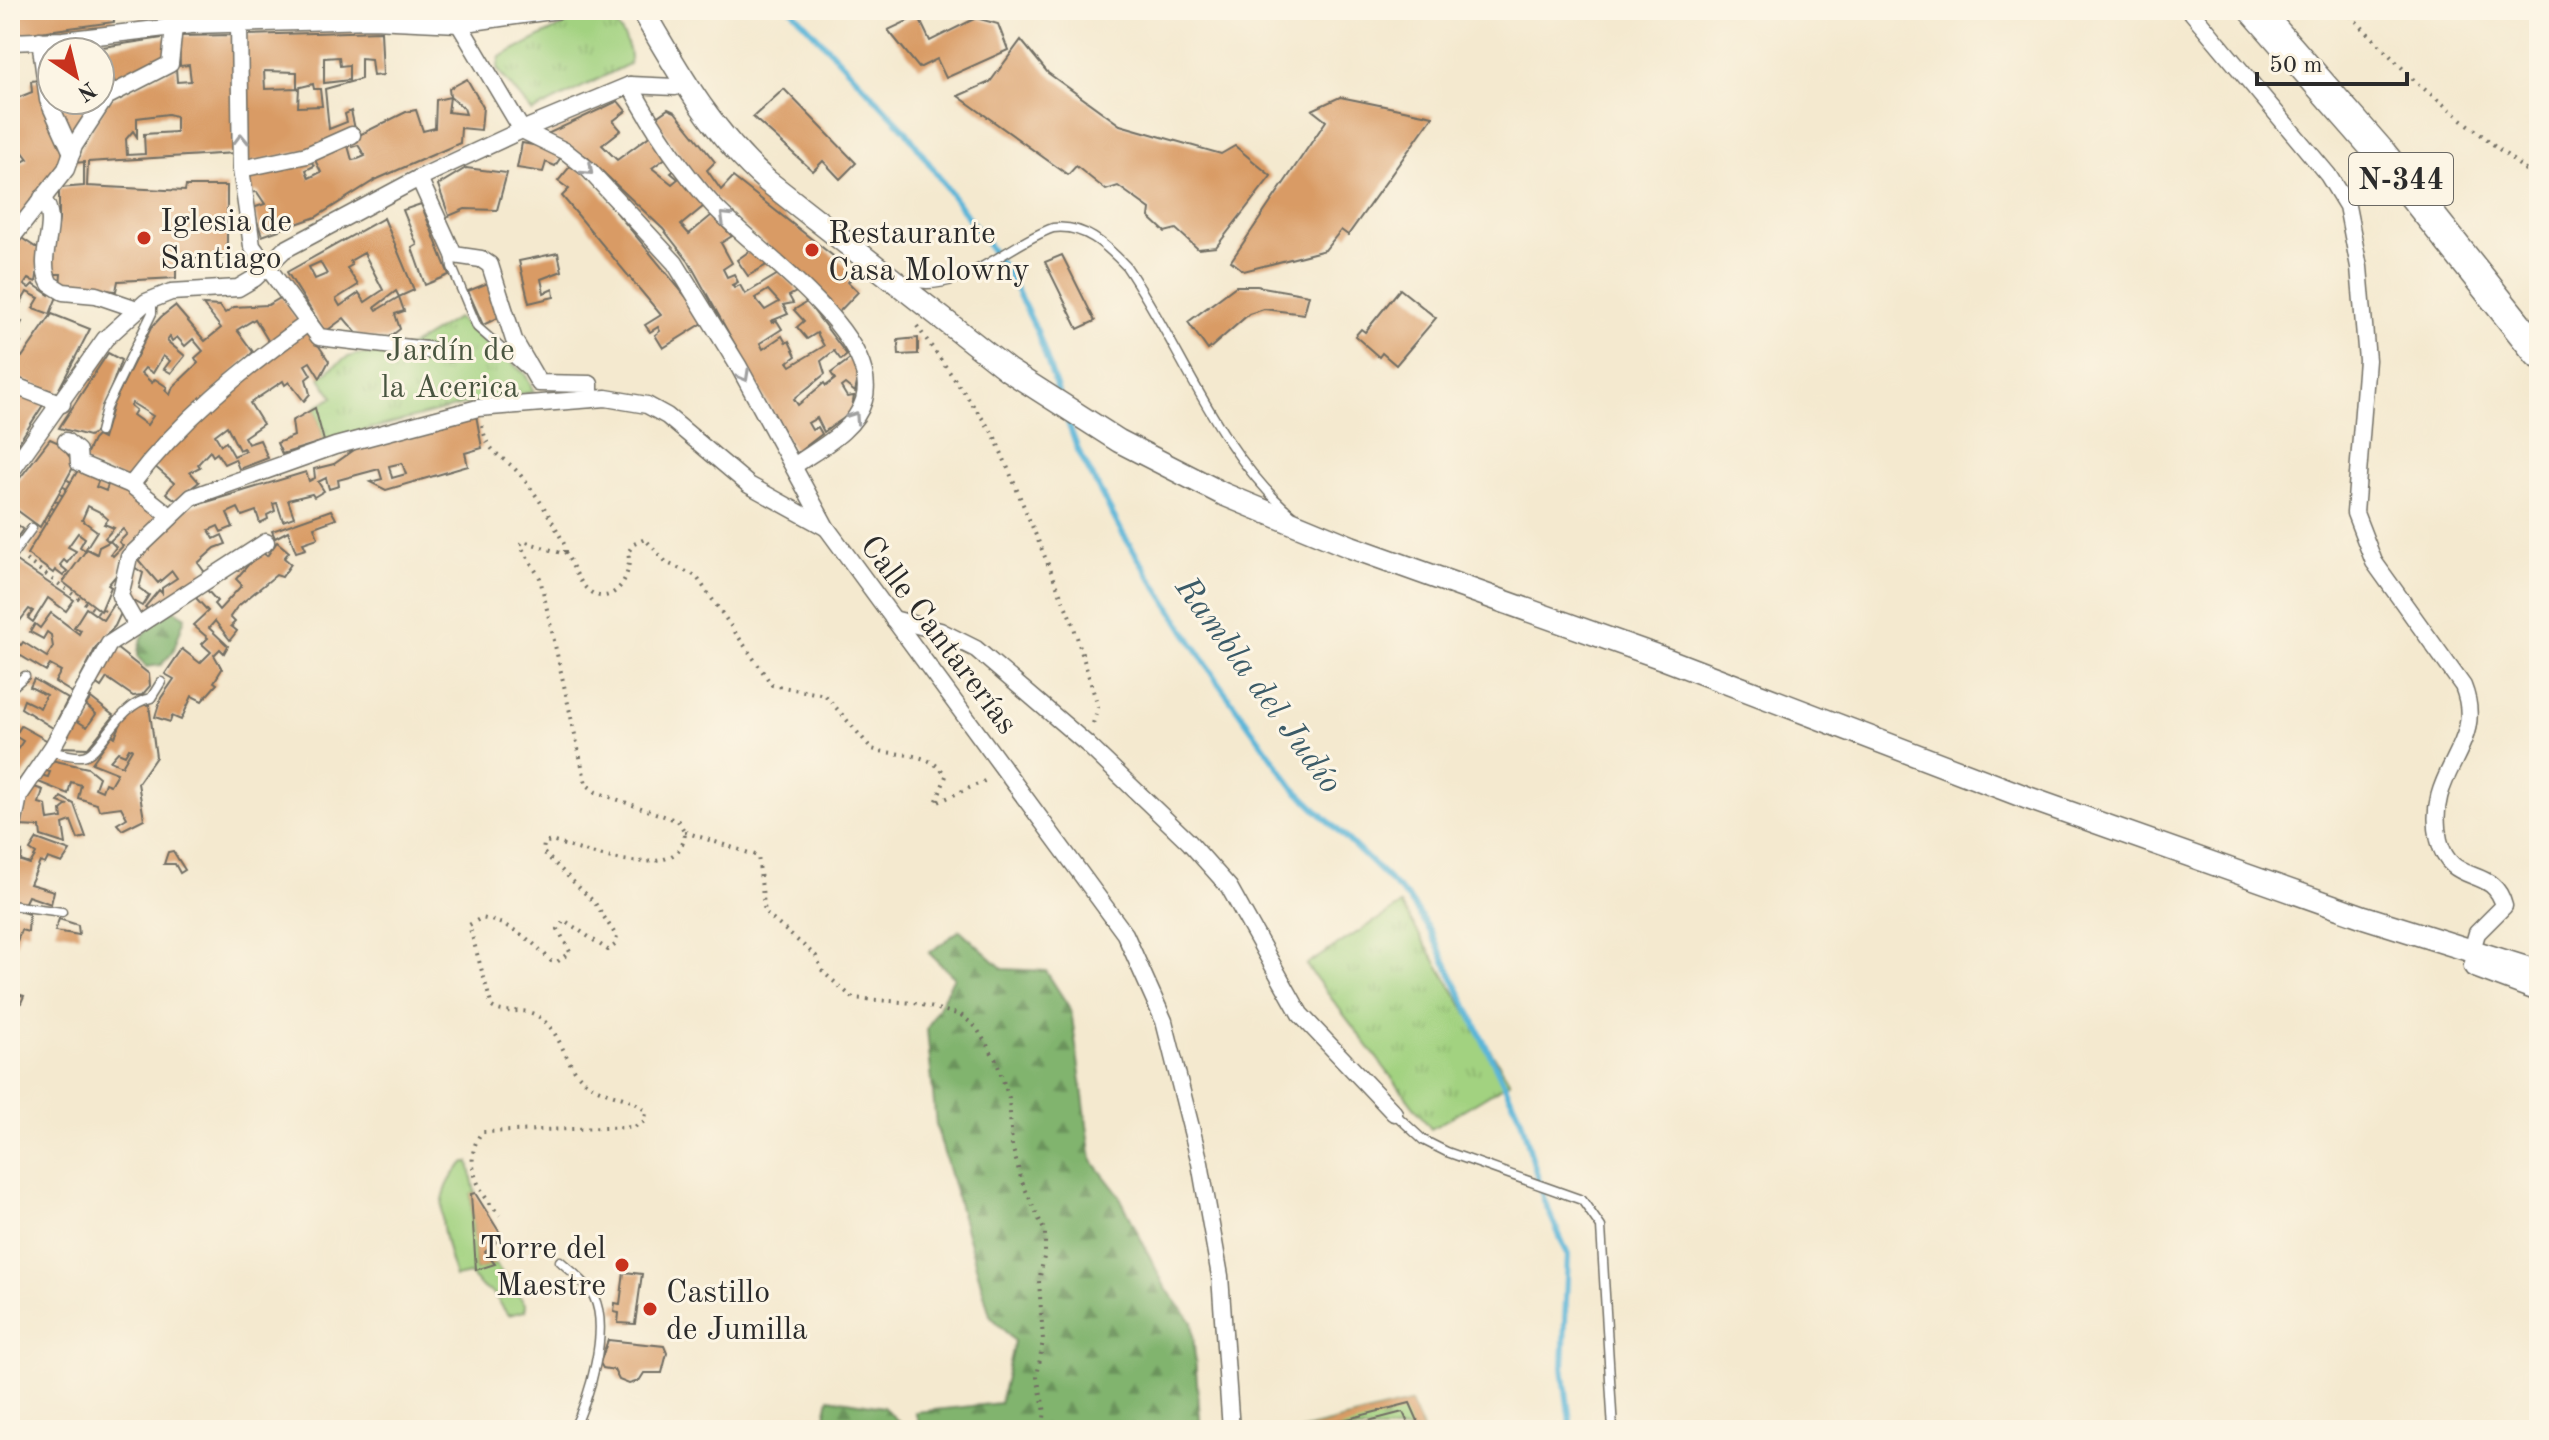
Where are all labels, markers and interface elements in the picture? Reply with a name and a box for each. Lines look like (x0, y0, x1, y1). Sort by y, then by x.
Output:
north arrow (36, 36, 116, 116)
scale bar (2257, 36, 2407, 86)
text: 50 m (2269, 54, 2323, 78)
text: N (73, 77, 100, 105)
one-way arrow (232, 132, 250, 145)
road number: N-344 (2349, 153, 2453, 205)
one-way arrow (579, 161, 594, 175)
place label: Iglesia de Santiago (160, 207, 292, 276)
one-way arrow (720, 211, 734, 226)
place label: Restaurante Casa Molowny (828, 219, 1030, 288)
marker: Iglesia de Santiago (135, 229, 153, 247)
marker: Restaurante Casa Molowny (803, 241, 821, 259)
park label: Jardín de la Acerica (381, 336, 519, 405)
one-way arrow (734, 367, 750, 382)
one-way arrow (844, 412, 859, 426)
street label: Calle Cantarerías (853, 531, 1022, 741)
water label: Rambla del Judío (1167, 570, 1347, 800)
place label: Torre del Maestre (479, 1234, 606, 1303)
marker: Torre del Maestre (613, 1256, 631, 1274)
place label: Castillo de Jumilla (666, 1278, 808, 1347)
marker: Castillo de Jumilla (641, 1300, 659, 1318)

